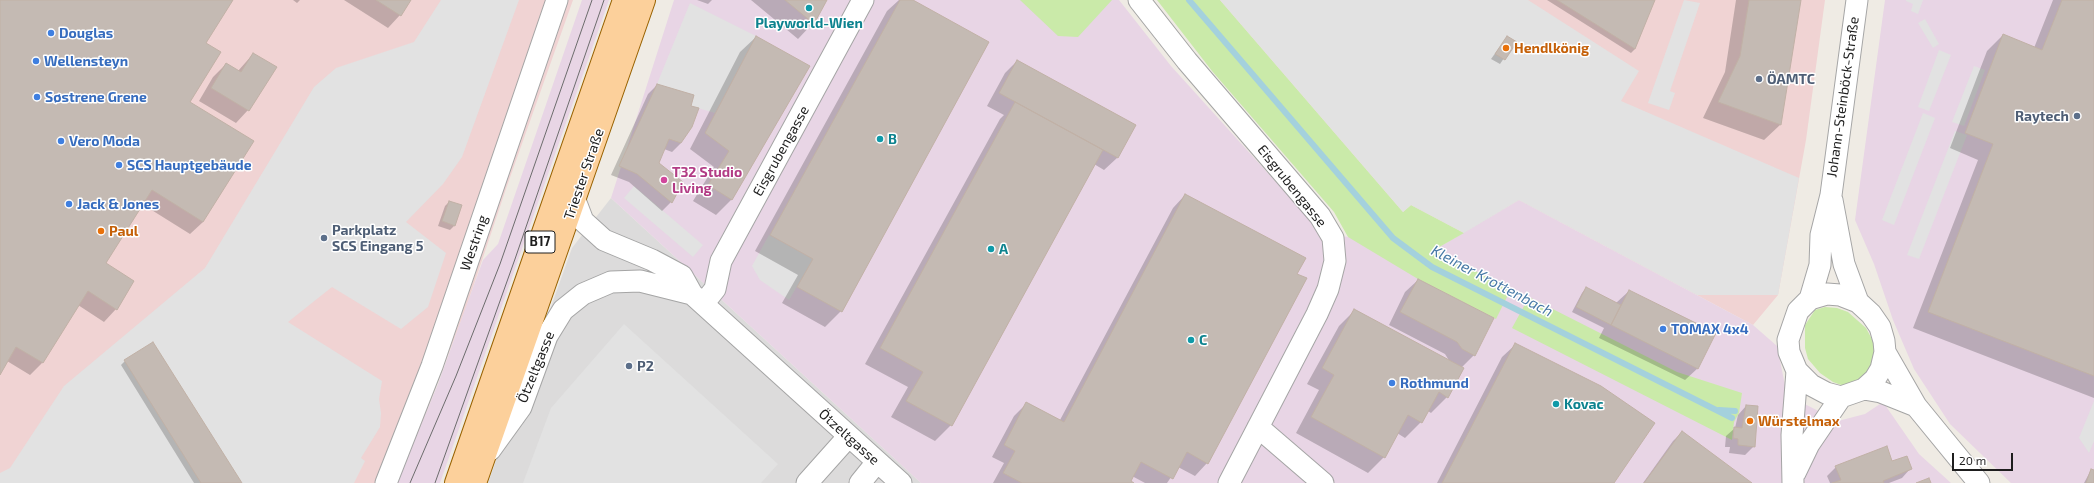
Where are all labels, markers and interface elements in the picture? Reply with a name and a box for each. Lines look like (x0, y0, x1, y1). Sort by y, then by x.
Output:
marker: Playworld-Wien (804, 3, 814, 13)
place label: Playworld-Wien (755, 15, 863, 31)
street label: Johann-Steinböck-Straße (1823, 16, 1863, 178)
place label: Douglas (59, 25, 113, 41)
marker: Douglas (46, 28, 56, 38)
place label: Hendlkönig (1514, 40, 1589, 56)
marker: Hendlkönig (1501, 43, 1511, 53)
place label: Wellensteyn (44, 53, 128, 69)
marker: Wellensteyn (31, 56, 41, 66)
place label: ÖAMTC (1767, 71, 1815, 87)
marker: ÖAMTC (1754, 74, 1764, 84)
place label: Søstrene Grene (45, 89, 147, 105)
marker: Søstrene Grene (32, 92, 42, 102)
street label: Eisgrubengasse (749, 103, 813, 199)
place label: Raytech (2015, 108, 2069, 124)
marker: Raytech (2072, 111, 2082, 121)
street label: Triester Straße (561, 126, 607, 222)
place label: B (888, 131, 897, 147)
place label: Vero Moda (69, 133, 140, 149)
marker: B (875, 134, 885, 144)
marker: Vero Moda (56, 136, 66, 146)
street label: Eisgrubengasse (1254, 142, 1330, 230)
place label: SCS Hauptgebäude (127, 157, 252, 173)
marker: SCS Hauptgebäude (114, 160, 124, 170)
place label: T32 Studio Living (672, 164, 742, 196)
marker: T32 Studio Living (659, 175, 669, 185)
place label: Jack & Jones (77, 196, 159, 212)
marker: Jack & Jones (64, 199, 74, 209)
street label: Westring (457, 213, 491, 273)
place label: Parkplatz SCS Eingang 5 (332, 222, 423, 254)
place label: Paul (109, 223, 138, 239)
marker: Paul (96, 226, 106, 236)
road number: B17 (525, 231, 555, 253)
marker: Parkplatz SCS Eingang 5 (319, 233, 329, 243)
place label: A (999, 241, 1008, 257)
water label: Kleiner Krottenbach (1428, 241, 1556, 321)
marker: A (986, 244, 996, 254)
place label: TOMAX 4x4 (1671, 321, 1749, 337)
marker: TOMAX 4x4 (1658, 324, 1668, 334)
street label: Ötzeltgasse (514, 329, 558, 405)
place label: C (1199, 332, 1207, 348)
marker: C (1186, 335, 1196, 345)
place label: P2 (637, 358, 654, 374)
marker: P2 (624, 361, 634, 371)
place label: Rothmund (1400, 375, 1469, 391)
marker: Rothmund (1387, 378, 1397, 388)
place label: Kovac (1564, 396, 1604, 412)
marker: Kovac (1551, 399, 1561, 409)
street label: Ötzeltgasse (815, 405, 883, 469)
place label: Würstelmax (1758, 413, 1840, 429)
marker: Würstelmax (1745, 416, 1755, 426)
scale bar (1954, 445, 2015, 471)
text: 20 m (1959, 453, 1986, 467)

